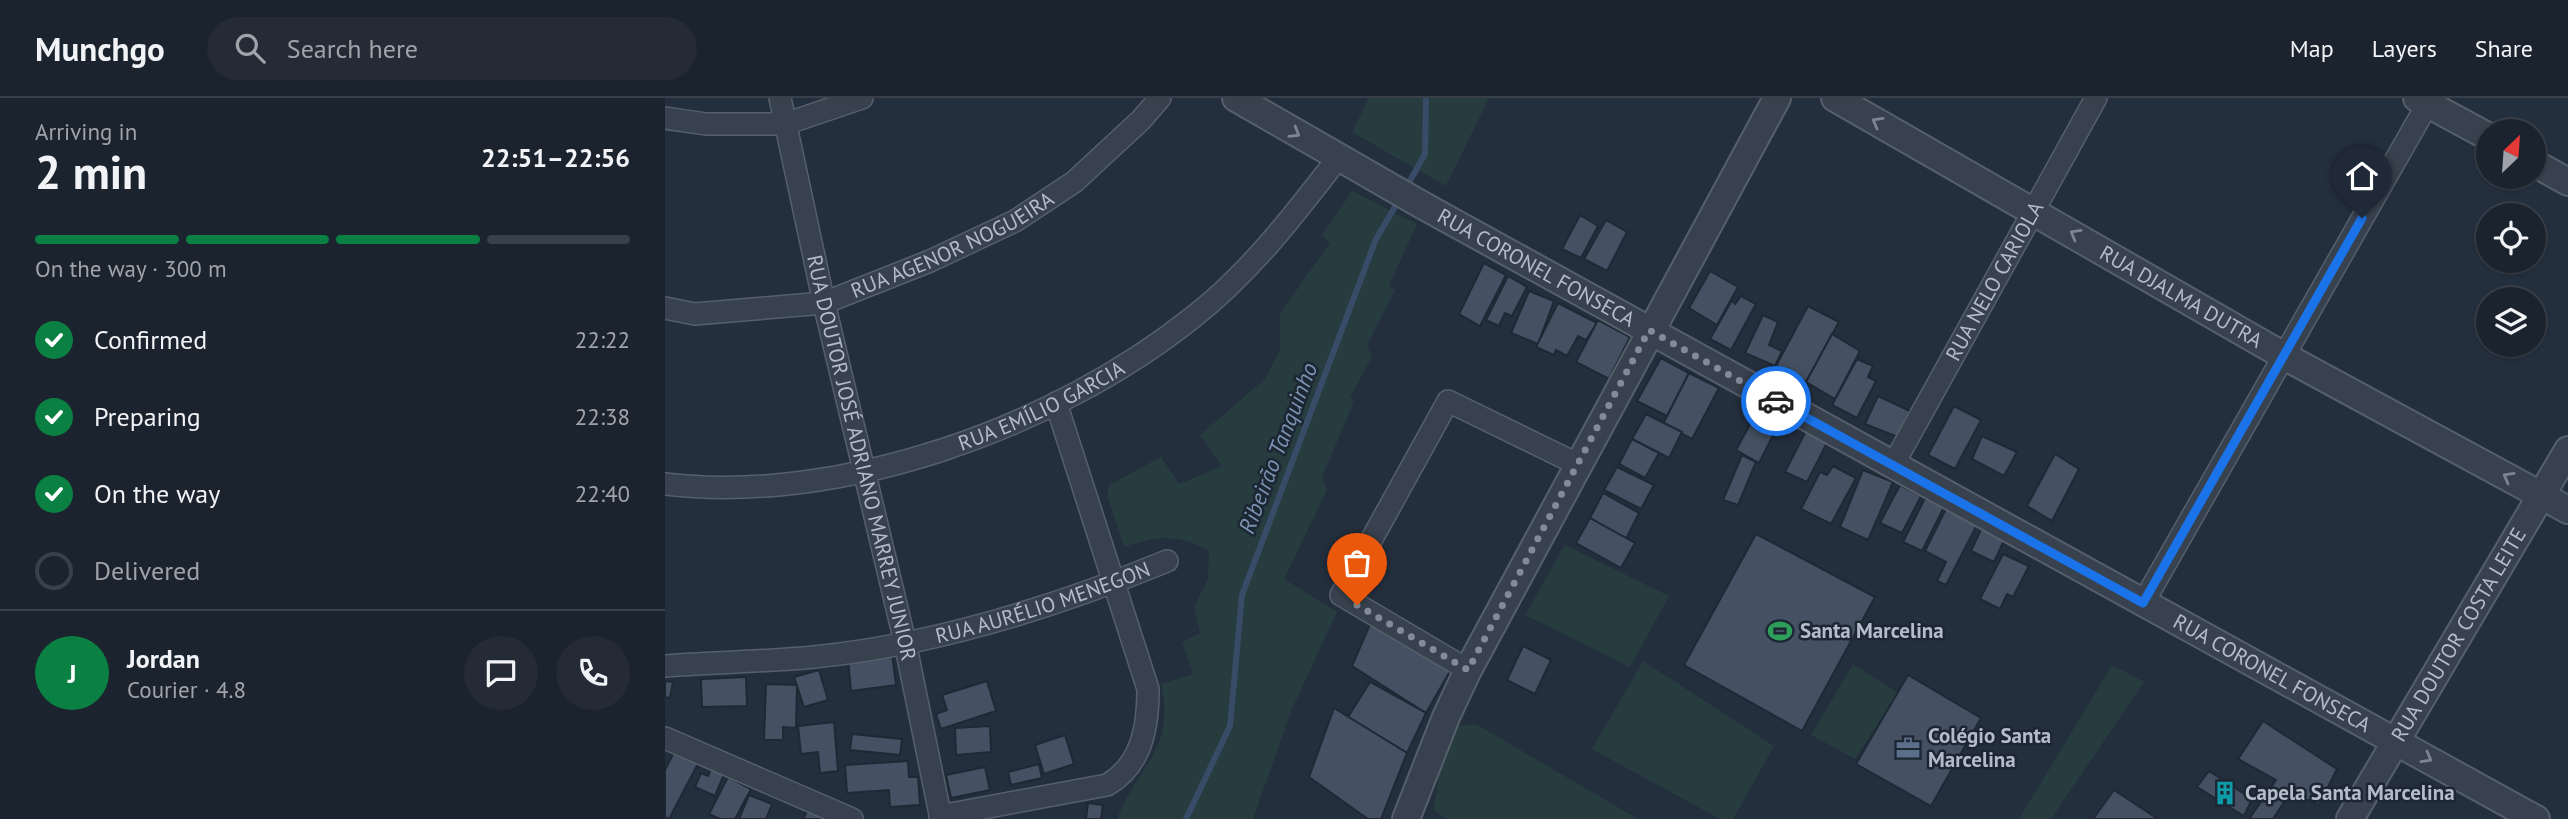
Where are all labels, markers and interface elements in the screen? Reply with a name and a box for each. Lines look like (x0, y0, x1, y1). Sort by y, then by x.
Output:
search box (207, 17, 697, 80)
text: Munchgo (35, 27, 165, 70)
icon: search (231, 29, 269, 67)
text: Search here (287, 32, 418, 65)
text: Map (2290, 33, 2334, 64)
text: Layers (2372, 33, 2437, 64)
text: Share (2475, 33, 2533, 64)
text: Arriving in (35, 117, 137, 146)
one-way arrow (1872, 117, 1884, 130)
north arrow (2476, 119, 2546, 189)
map controls (2476, 119, 2546, 357)
one-way arrow (1287, 125, 1300, 138)
text: 22:51–22:56 (481, 141, 630, 174)
text: 2 min (35, 142, 147, 202)
pin (2332, 146, 2392, 218)
icon: home (2343, 157, 2381, 195)
street label: RUA AGENOR NOGUEIRA (847, 185, 1059, 304)
street label: RUA NELO CARIOLA (1939, 196, 2049, 365)
street label: RUA CORONEL FONSECA (1433, 202, 1641, 333)
button: locate (2476, 203, 2546, 273)
one-way arrow (2069, 229, 2082, 242)
street label: RUA DJALMA DUTRA (2095, 239, 2268, 354)
street label: RUA DOUTOR JOSÉ ADRIANO MARREY JUNIOR (801, 252, 922, 663)
text: On the way · 300 m (35, 254, 227, 283)
button: layers (2476, 287, 2546, 357)
icon: check (35, 321, 73, 359)
text: Confirmed (94, 323, 207, 356)
text: 22:22 (575, 325, 630, 354)
street label: RUA EMÍLIO GARCIA (954, 354, 1130, 457)
water label: Ribeirão Tanquinho (1232, 358, 1323, 537)
courier (1741, 366, 1811, 436)
icon: car (1757, 382, 1795, 420)
icon: check (35, 398, 73, 436)
text: Preparing (94, 400, 201, 433)
text: 22:38 (575, 402, 630, 431)
one-way arrow (2503, 472, 2515, 486)
icon: check (35, 475, 73, 513)
text: On the way (94, 477, 220, 510)
text: 22:40 (575, 479, 630, 508)
street label: RUA DOUTOR COSTA LEITE (2385, 523, 2532, 746)
pin (1327, 533, 1387, 605)
icon: bag (1338, 544, 1376, 582)
text: Delivered (94, 554, 200, 587)
street label: RUA AURÉLIO MENEGON (933, 555, 1154, 649)
street label: RUA CORONEL FONSECA (2169, 608, 2376, 739)
sports icon: Santa Marcelina (1766, 617, 1794, 645)
place label: Santa Marcelina (1800, 617, 1944, 644)
button: chat (464, 636, 538, 710)
button: phone (556, 636, 630, 710)
text: Jordan (127, 642, 200, 675)
text: J (68, 657, 76, 690)
text: Courier · 4.8 (127, 675, 246, 704)
place label: Colégio Santa Marcelina (1928, 722, 2051, 773)
office icon: Colégio Santa Marcelina (1894, 734, 1922, 762)
one-way arrow (2419, 750, 2432, 763)
building icon: Capela Santa Marcelina (2211, 779, 2239, 807)
place label: Capela Santa Marcelina (2245, 779, 2455, 806)

